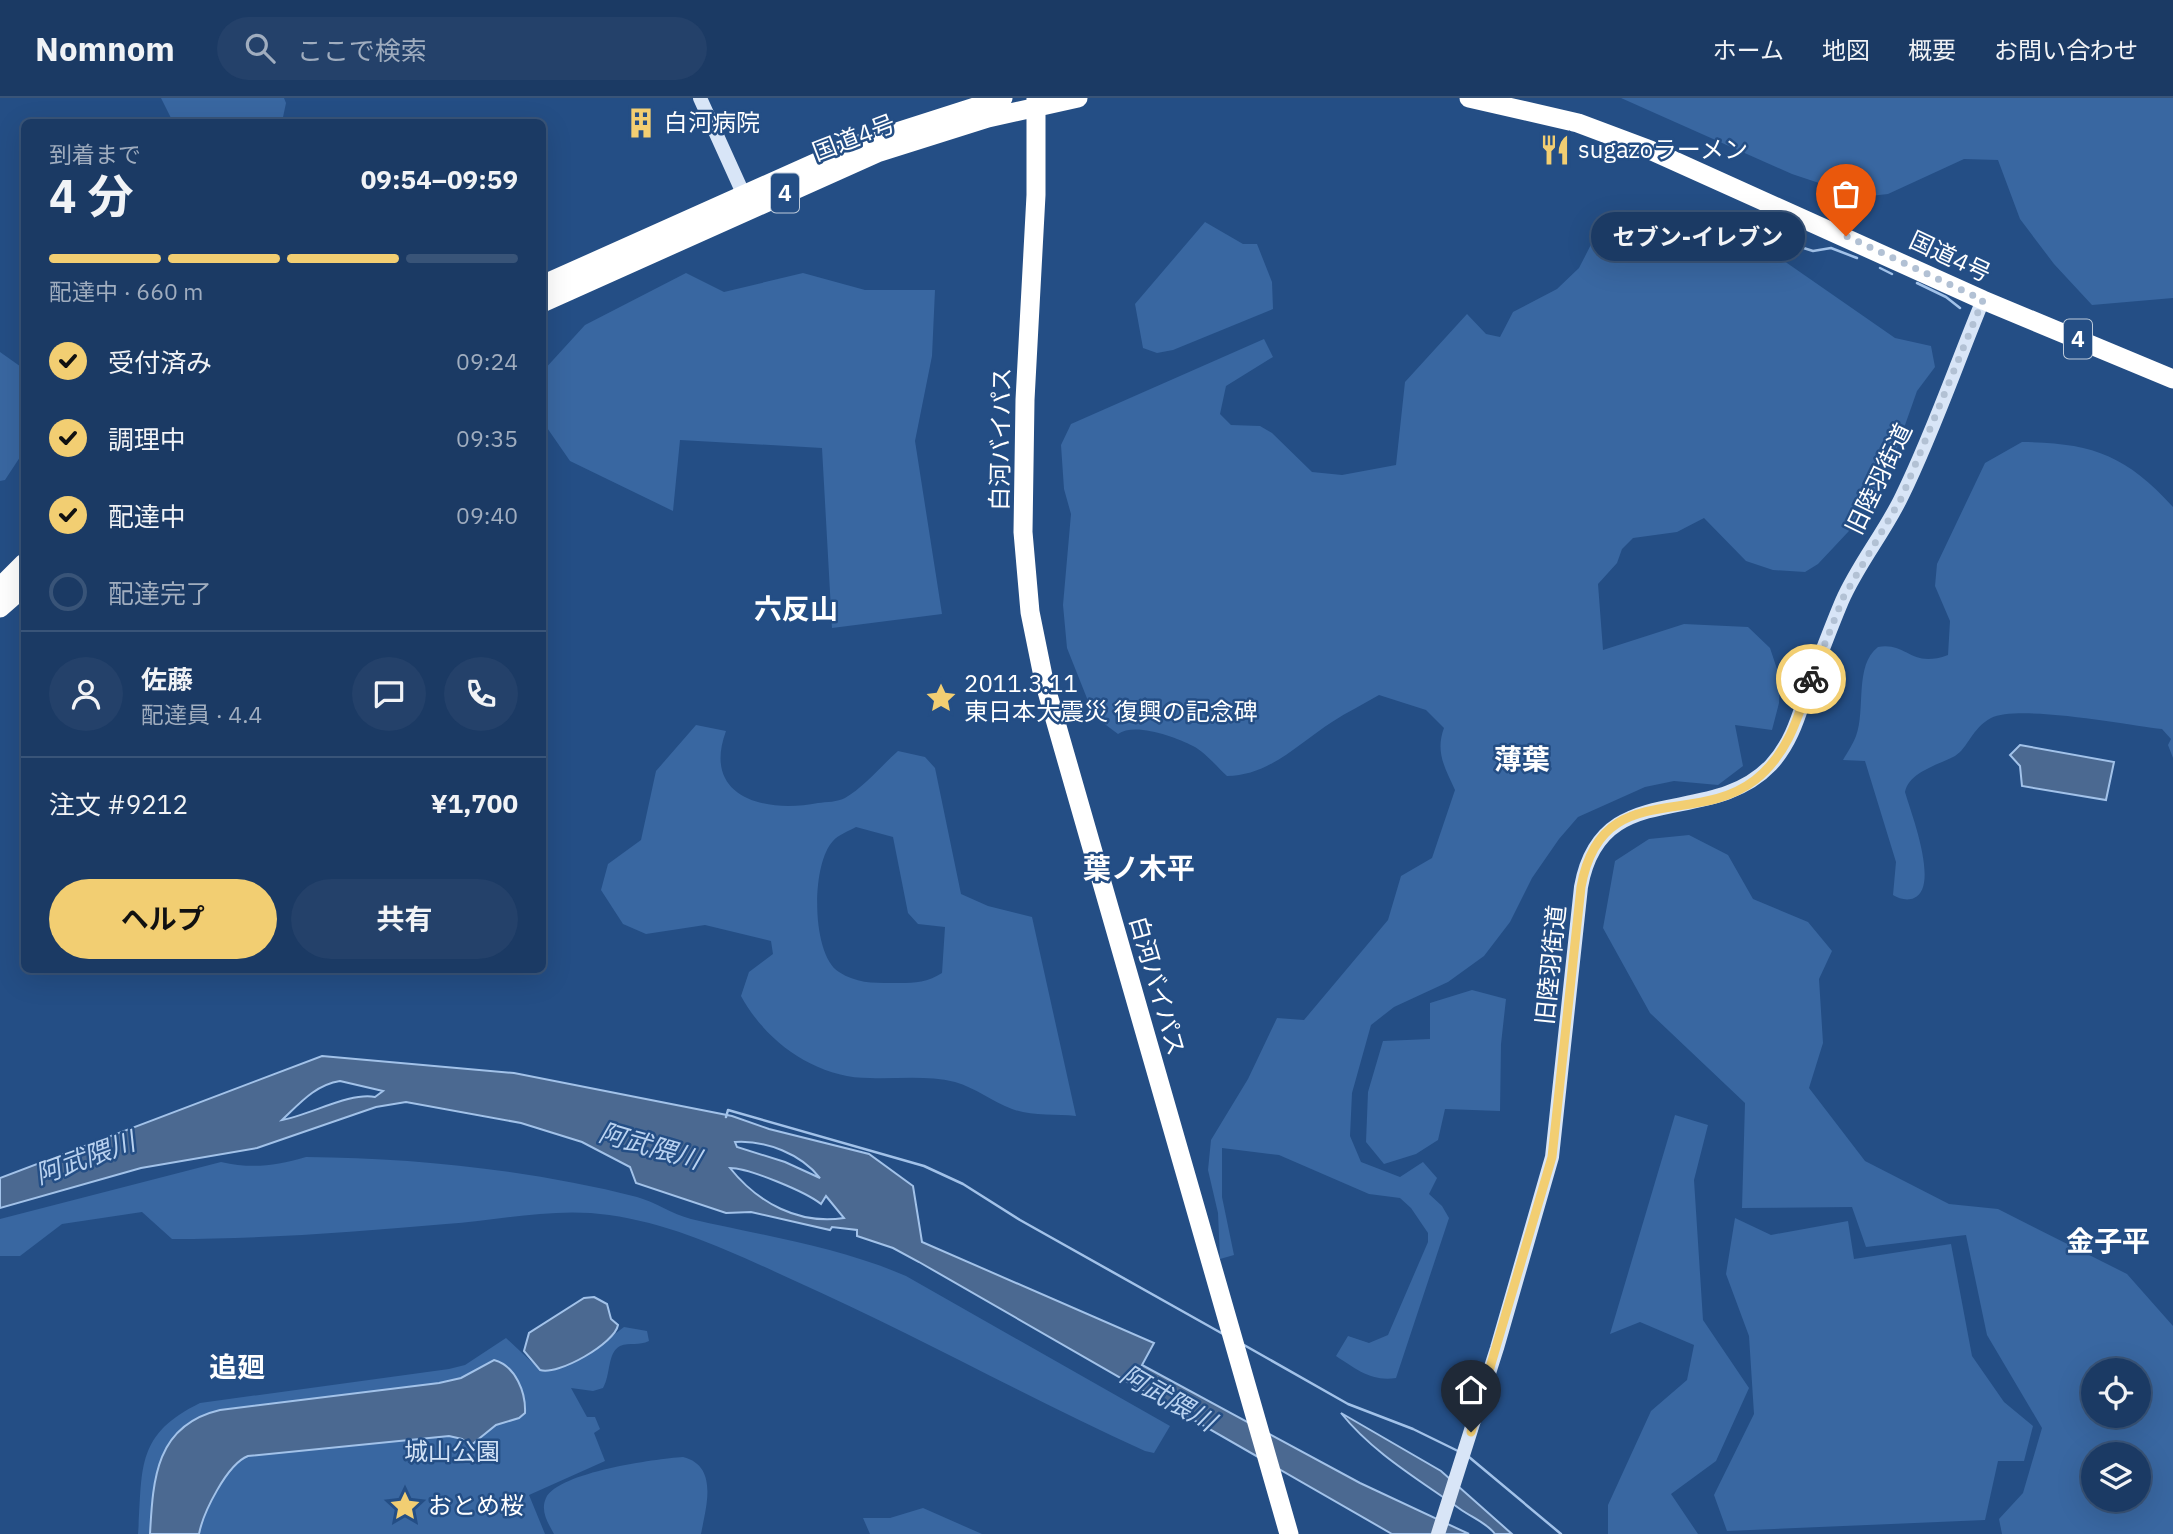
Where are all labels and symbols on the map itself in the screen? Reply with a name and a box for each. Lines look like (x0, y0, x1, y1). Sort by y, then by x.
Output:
building icon: 白河病院 (624, 106, 658, 140)
place label: 白河病院 (664, 106, 760, 138)
street label: 国道4号 (808, 107, 900, 167)
restaurant icon: sugazoラーメン (1538, 133, 1572, 167)
place label: sugazoラーメン (1578, 133, 1748, 165)
pin (1816, 164, 1876, 236)
road number: 4 (771, 174, 799, 212)
callout: セブン-イレブン (1590, 212, 1804, 260)
street label: 国道4号 (1905, 223, 1996, 289)
road number: 4 (2064, 320, 2092, 358)
street label: 白河バイパス (983, 367, 1017, 511)
street label: 旧陸羽街道 (1837, 418, 1919, 540)
district label: 六反山 (754, 590, 838, 627)
courier (1776, 644, 1846, 714)
place label: 2011.3.11 東日本大震災 復興の記念碑 (964, 667, 1258, 727)
place icon: 2011.3.11 東日本大震災 復興の記念碑 (924, 681, 958, 715)
district label: 薄葉 (1494, 740, 1550, 777)
district label: 葉ノ木平 (1083, 849, 1195, 886)
street label: 旧陸羽街道 (1528, 904, 1572, 1026)
street label: 白河バイパス (1123, 912, 1193, 1059)
water label: 阿武隈川 (596, 1114, 708, 1177)
water label: 阿武隈川 (30, 1122, 142, 1191)
district label: 金子平 (2066, 1222, 2150, 1259)
district label: 追廻 (209, 1348, 265, 1385)
water label: 阿武隈川 (1115, 1356, 1225, 1439)
pin (1441, 1360, 1501, 1432)
park label: 城山公園 (404, 1435, 500, 1467)
place icon: おとめ桜 (388, 1489, 422, 1523)
place label: おとめ桜 (428, 1489, 524, 1521)

